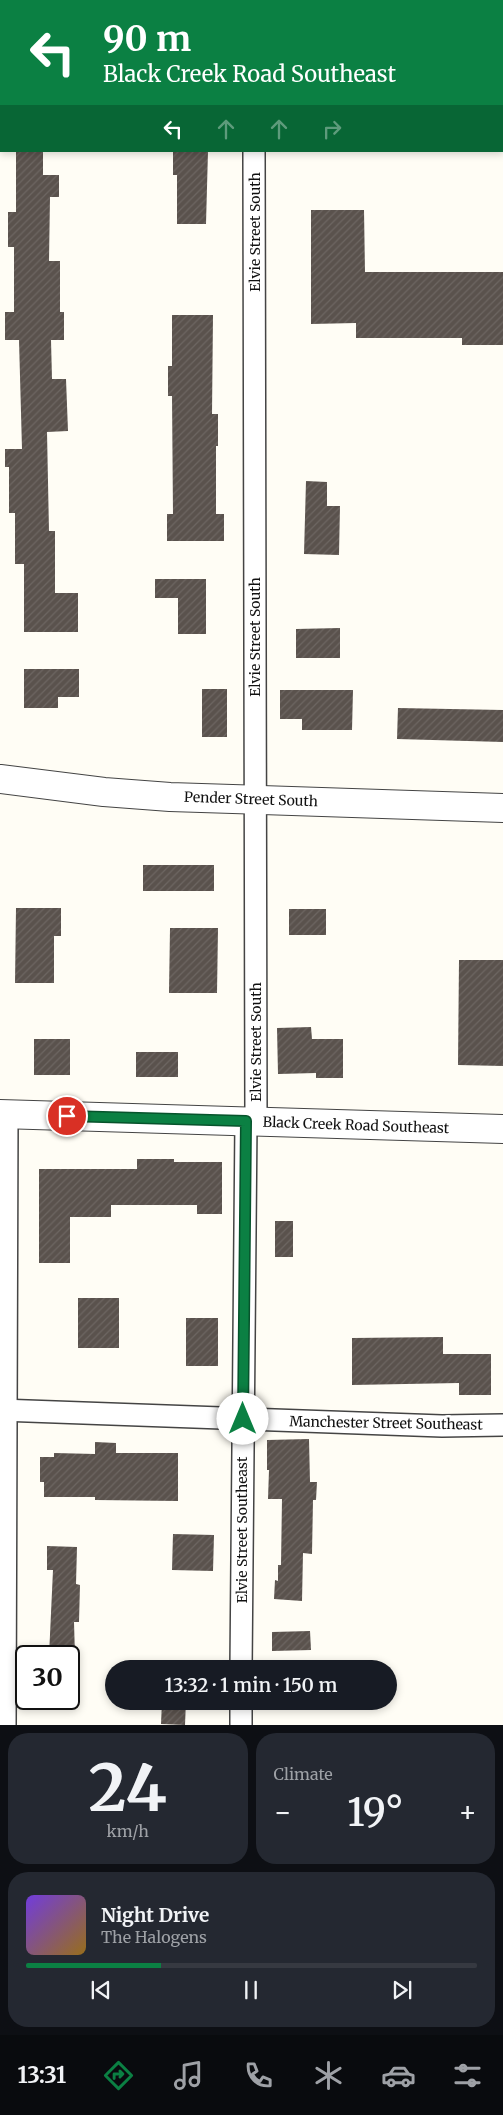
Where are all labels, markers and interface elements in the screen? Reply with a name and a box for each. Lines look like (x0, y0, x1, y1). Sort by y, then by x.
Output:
text: 90 m (103, 17, 191, 61)
icon: left (20, 20, 85, 85)
text: Black Creek Road Southeast (103, 60, 396, 88)
icon: left (159, 115, 187, 143)
icon: ahead (212, 115, 240, 143)
icon: ahead (265, 115, 293, 143)
icon: right (318, 115, 346, 143)
street label: Elvie Street South (246, 172, 264, 292)
street label: Elvie Street South (246, 577, 264, 697)
street label: Pender Street South (184, 788, 318, 810)
street label: Elvie Street South (247, 982, 265, 1102)
pin (46, 1095, 88, 1137)
icon: arrive (53, 1102, 81, 1130)
street label: Black Creek Road Southeast (262, 1113, 450, 1137)
position arrow (216, 1392, 268, 1444)
street label: Manchester Street Southeast (289, 1412, 483, 1434)
street label: Elvie Street Southeast (233, 1456, 251, 1603)
speed limit sign: 30 (15, 1645, 80, 1710)
text: 13:32 · 1 min · 150 m (165, 1673, 337, 1697)
text: 24 (89, 1747, 167, 1829)
text: Climate (274, 1764, 333, 1784)
text: 19° (347, 1789, 403, 1836)
text: − (274, 1794, 292, 1830)
text: + (458, 1794, 477, 1830)
text: km/h (107, 1821, 149, 1841)
text: Night Drive (101, 1903, 209, 1927)
text: The Halogens (101, 1927, 207, 1947)
icon: previous (87, 1976, 115, 2004)
icon: pause (237, 1976, 265, 2004)
icon: next (388, 1976, 416, 2004)
icon: directions (101, 2058, 136, 2093)
icon: music (171, 2058, 206, 2093)
icon: phone (241, 2058, 276, 2093)
icon: climate (311, 2058, 346, 2093)
icon: car (381, 2058, 416, 2093)
icon: filters (450, 2058, 485, 2093)
text: 13:31 (17, 2061, 66, 2089)

